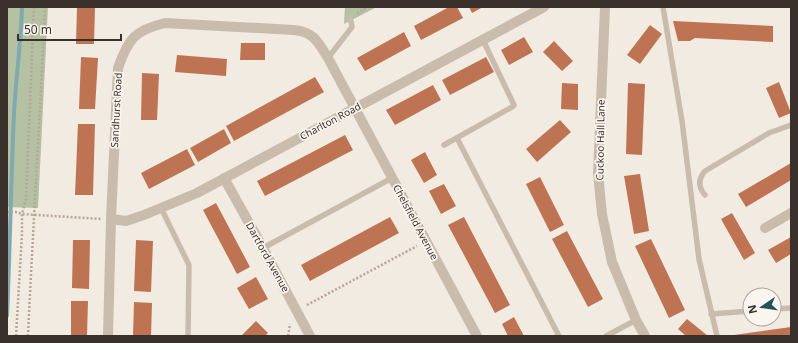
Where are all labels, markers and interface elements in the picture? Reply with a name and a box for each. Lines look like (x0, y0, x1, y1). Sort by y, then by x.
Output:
scale bar (18, 16, 121, 42)
text: 50 m (24, 21, 52, 38)
street label: Sandhurst Road (107, 72, 125, 148)
street label: Charlton Road (297, 99, 363, 143)
street label: Cuckoo Hall Lane (592, 99, 608, 181)
street label: Chelsfield Avenue (390, 182, 442, 263)
street label: Dartford Avenue (243, 220, 293, 295)
north arrow (742, 287, 782, 327)
text: N (743, 303, 760, 315)

